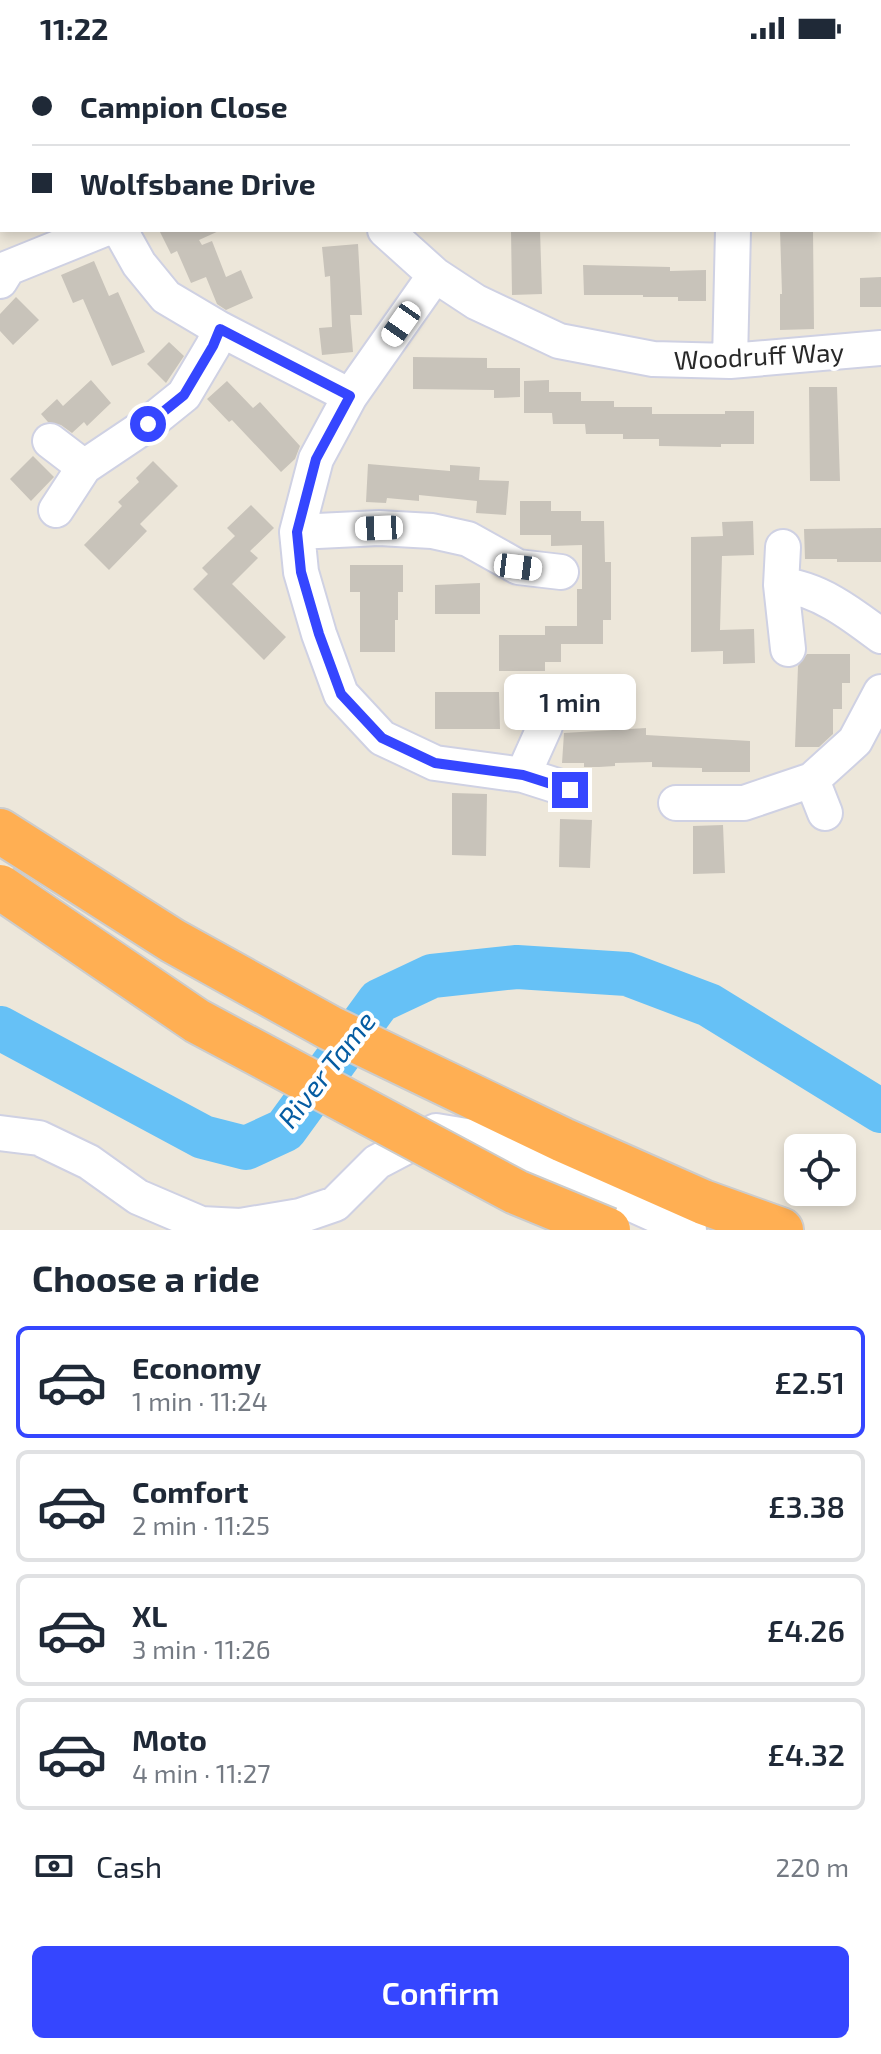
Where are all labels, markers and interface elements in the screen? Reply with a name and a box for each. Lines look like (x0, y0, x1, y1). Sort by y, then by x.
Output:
text: 11:22 (40, 10, 109, 46)
text: Campion Close (80, 88, 288, 124)
text: Wolfsbane Drive (80, 165, 316, 201)
car (377, 297, 425, 351)
street label: Woodruff Way (673, 335, 845, 375)
route start (130, 406, 166, 442)
car (355, 515, 403, 541)
car (493, 552, 543, 582)
callout: 1 min (504, 674, 636, 730)
text: 1 min (539, 686, 601, 717)
route end (552, 772, 588, 808)
water label: River Tame (270, 1004, 382, 1134)
map controls (784, 1134, 856, 1206)
button: locate (784, 1134, 856, 1206)
text: Choose a ride (32, 1256, 260, 1299)
icon: car (36, 1346, 108, 1418)
text: Economy (132, 1349, 261, 1385)
text: £2.51 (774, 1364, 845, 1400)
text: 1 min · 11:24 (132, 1385, 268, 1416)
icon: car (36, 1470, 108, 1542)
text: Comfort (132, 1473, 249, 1509)
text: £3.38 (768, 1488, 845, 1524)
text: 2 min · 11:25 (132, 1509, 270, 1540)
icon: car (36, 1594, 108, 1666)
text: XL (132, 1597, 167, 1633)
text: £4.26 (767, 1612, 845, 1648)
text: 3 min · 11:26 (132, 1633, 271, 1664)
icon: car (36, 1718, 108, 1790)
text: Moto (132, 1721, 207, 1757)
text: £4.32 (768, 1736, 845, 1772)
text: 4 min · 11:27 (132, 1757, 271, 1788)
icon: cash (32, 1844, 76, 1888)
text: Cash (96, 1848, 162, 1884)
text: 220 m (776, 1851, 849, 1882)
button: Confirm (32, 1946, 849, 2038)

